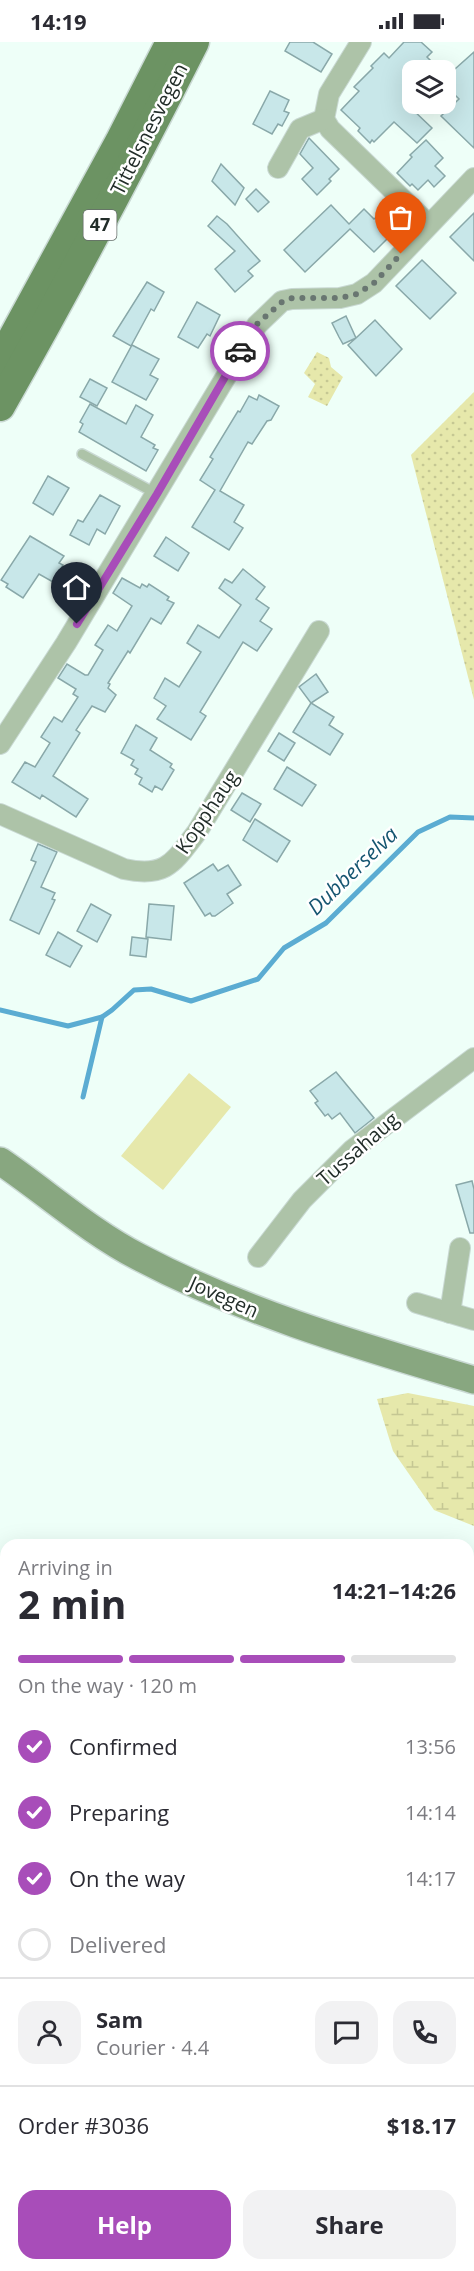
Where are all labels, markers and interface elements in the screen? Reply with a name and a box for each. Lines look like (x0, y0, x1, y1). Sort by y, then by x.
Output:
text: 14:19 (30, 6, 87, 36)
street label: Tittelsnesvegen (104, 58, 193, 199)
map controls (402, 60, 456, 114)
button: layers (402, 60, 456, 114)
pin (375, 192, 426, 254)
icon: bag (384, 201, 417, 234)
road number: 47 (84, 210, 116, 240)
courier (210, 321, 270, 381)
icon: car (224, 335, 257, 368)
pin (51, 562, 102, 624)
icon: home (60, 571, 93, 604)
street label: Kopphaug (169, 765, 244, 859)
water label: Dubberselva (301, 820, 404, 920)
street label: Tussahaug (311, 1106, 404, 1192)
street label: Jovegen (184, 1269, 263, 1324)
text: Arriving in (18, 1554, 113, 1581)
text: 14:21–14:26 (332, 1575, 456, 1605)
text: 2 min (18, 1577, 126, 1630)
text: On the way · 120 m (18, 1672, 197, 1699)
icon: check (18, 1730, 51, 1763)
text: Confirmed (69, 1731, 178, 1761)
text: 13:56 (405, 1733, 456, 1760)
icon: check (18, 1796, 51, 1829)
text: Preparing (69, 1797, 169, 1827)
text: 14:14 (405, 1799, 456, 1826)
icon: check (18, 1862, 51, 1895)
text: On the way (69, 1863, 185, 1893)
text: 14:17 (405, 1865, 456, 1892)
text: Delivered (69, 1929, 167, 1959)
button: person (18, 2001, 81, 2064)
button: chat (315, 2001, 378, 2064)
button: phone (393, 2001, 456, 2064)
text: Sam (96, 2004, 143, 2034)
text: Courier · 4.4 (96, 2034, 209, 2061)
text: Order #3036 (18, 2110, 149, 2140)
text: $18.17 (387, 2110, 456, 2140)
button: Help (18, 2190, 231, 2259)
button: Share (243, 2190, 456, 2259)

